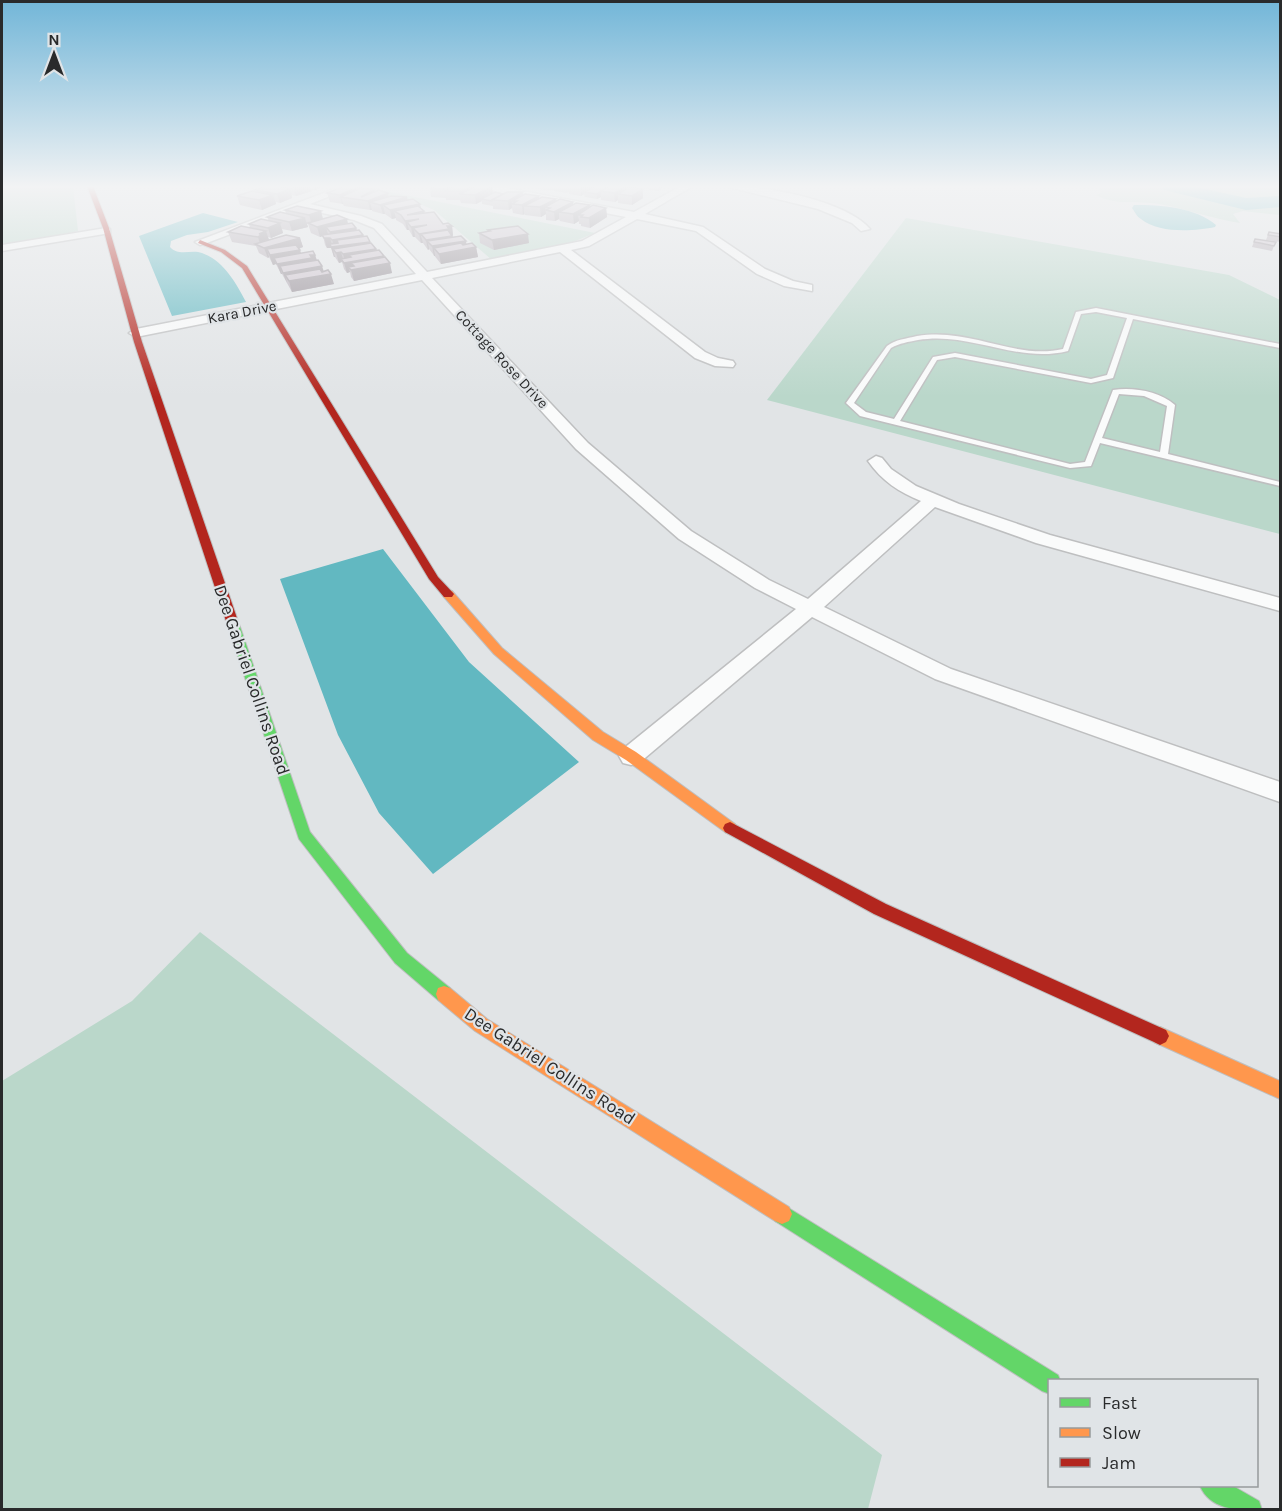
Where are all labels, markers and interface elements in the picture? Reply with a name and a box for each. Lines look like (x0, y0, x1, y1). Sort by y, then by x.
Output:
north arrow (24, 24, 84, 84)
text: N (48, 30, 60, 49)
street label: Kara Drive (206, 297, 278, 327)
street label: Cottage Rose Drive (452, 306, 552, 412)
street label: Dee Gabriel Collins Road (209, 582, 295, 778)
street label: Dee Gabriel Collins Road (460, 1002, 640, 1130)
legend (1048, 1379, 1258, 1487)
text: Fast (1102, 1392, 1137, 1414)
text: Slow (1102, 1422, 1141, 1444)
text: Jam (1102, 1452, 1136, 1474)

